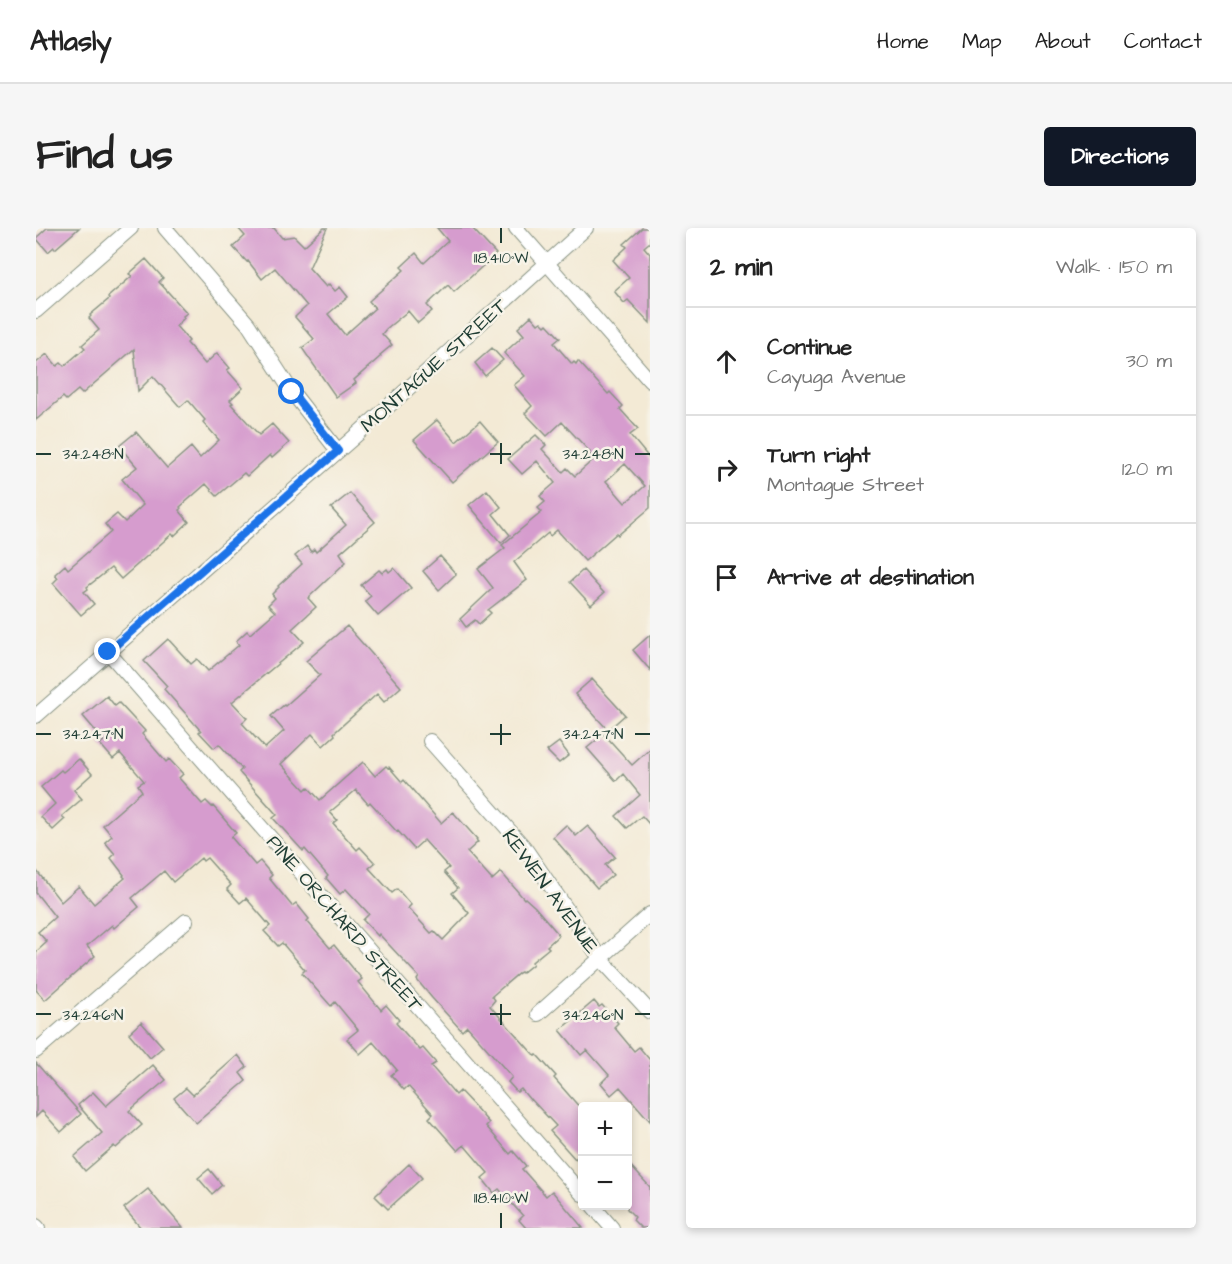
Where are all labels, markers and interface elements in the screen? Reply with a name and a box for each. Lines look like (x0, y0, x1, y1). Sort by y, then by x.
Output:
text: Atlasly (30, 22, 112, 61)
text: Home (877, 27, 929, 56)
text: Map (962, 27, 1002, 56)
text: About (1035, 27, 1091, 56)
text: Contact (1124, 27, 1202, 56)
text: Find us (36, 127, 173, 185)
button: Directions (1044, 127, 1196, 186)
text: 118.410°W (474, 248, 528, 269)
text: 2 min (710, 249, 772, 285)
text: Walk · 150 m (1056, 253, 1172, 281)
street label: MONTAGUE STREET (354, 292, 513, 439)
text: Continue (767, 332, 852, 363)
icon: ahead (710, 345, 743, 378)
text: 30 m (1126, 347, 1172, 375)
text: Cayuga Avenue (767, 363, 906, 391)
route start (278, 378, 304, 404)
text: Turn right (767, 440, 870, 471)
text: 34.248°N (62, 444, 124, 465)
text: 34.248°N (562, 444, 624, 465)
icon: right (710, 453, 743, 486)
text: 120 m (1122, 455, 1172, 483)
text: Montague Street (767, 471, 924, 499)
icon: arrive (710, 561, 743, 594)
text: Arrive at destination (767, 562, 974, 593)
route end (94, 638, 120, 664)
text: 34.247°N (63, 724, 123, 745)
text: 34.247°N (563, 724, 623, 745)
street label: KEWEN AVENUE (495, 824, 605, 960)
street label: PINE ORCHARD STREET (260, 829, 429, 1018)
text: 34.246°N (63, 1005, 123, 1026)
text: 34.246°N (563, 1005, 623, 1026)
map controls (578, 1102, 632, 1210)
button: + (578, 1102, 632, 1156)
button: − (578, 1156, 632, 1210)
text: 118.410°W (474, 1188, 528, 1209)

